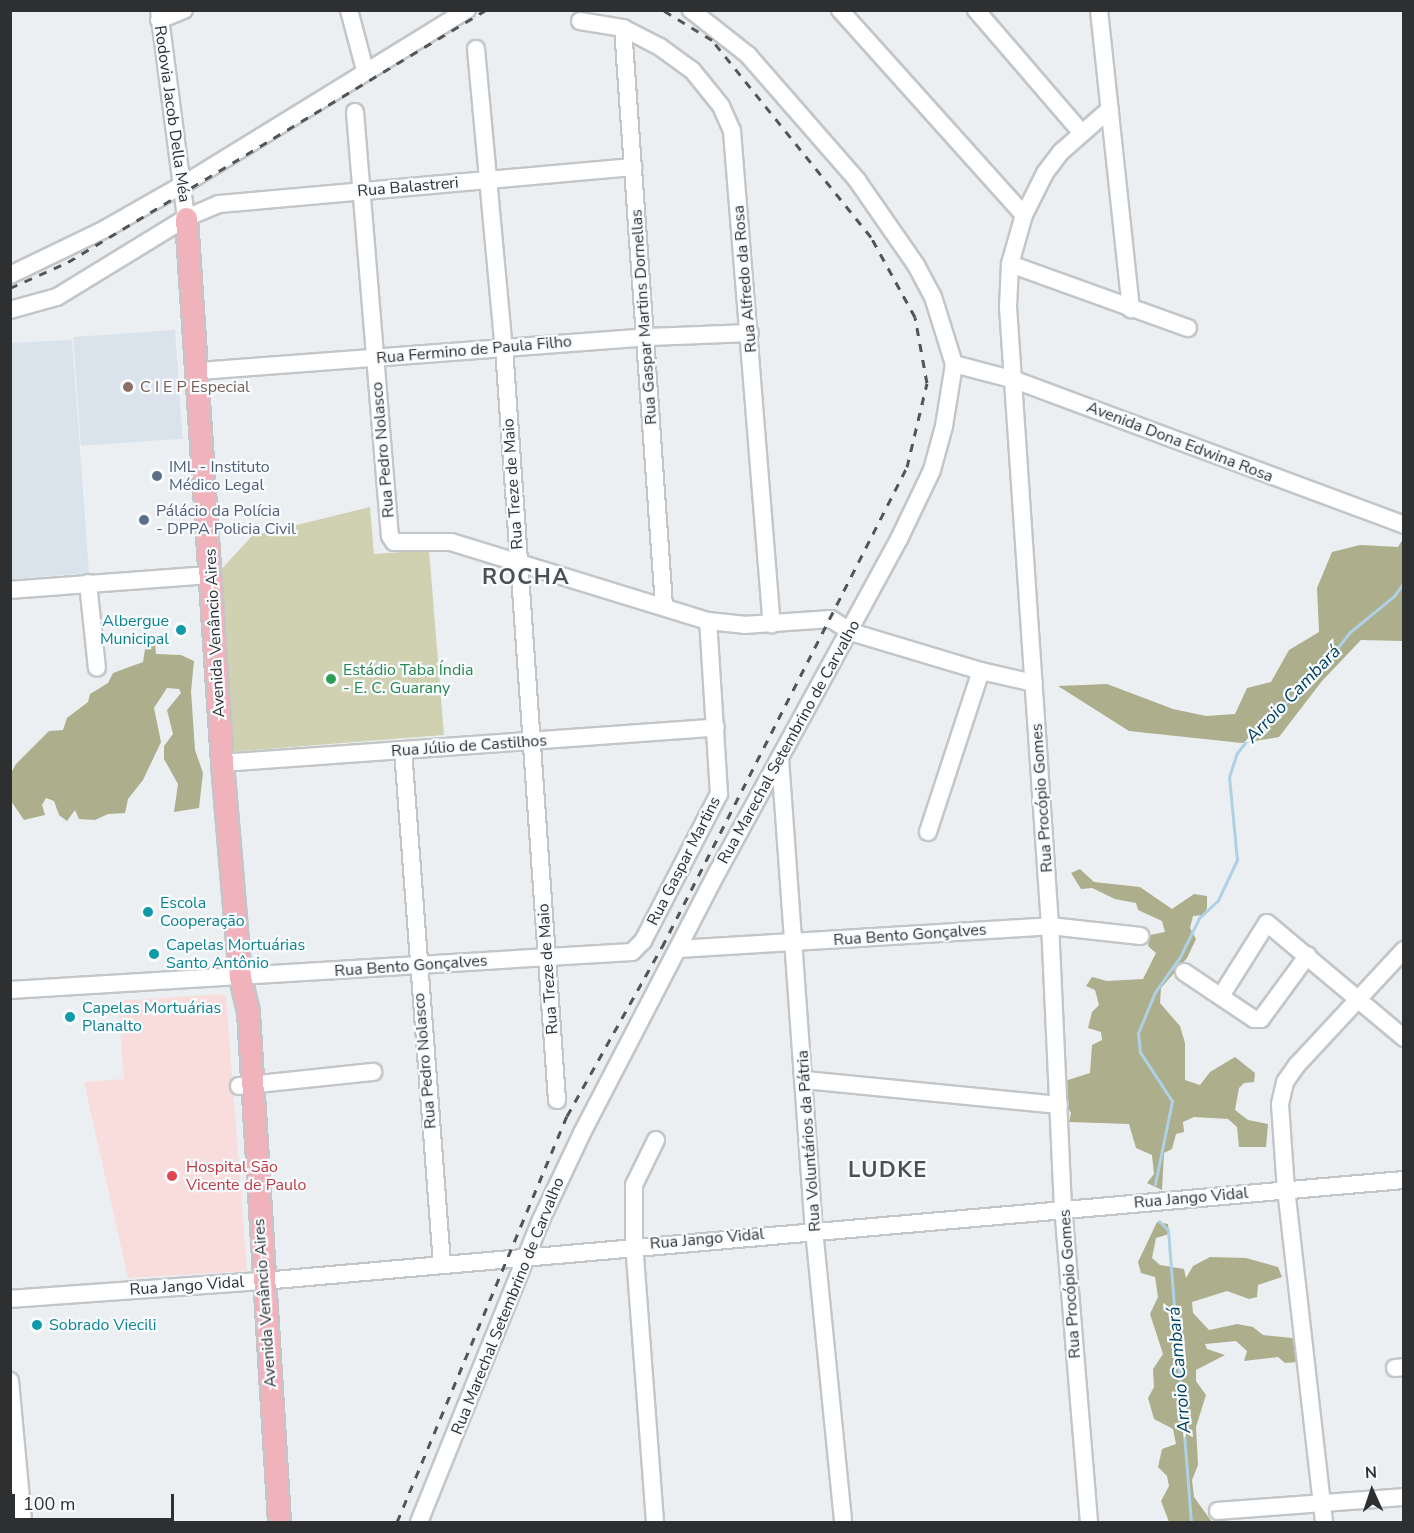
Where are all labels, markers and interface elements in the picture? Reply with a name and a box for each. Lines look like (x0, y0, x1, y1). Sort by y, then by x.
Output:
street label: Rodovia Jacob Della Méa (150, 24, 194, 204)
street label: Rua Balastreri (357, 173, 459, 201)
street label: Rua Alfredo da Rosa (729, 205, 761, 353)
street label: Rua Gaspar Martins Dornellas (627, 209, 661, 425)
street label: Rua Fermino de Paula Filho (375, 332, 573, 368)
place label: C I E P Especial (140, 377, 250, 397)
marker: C I E P Especial (121, 380, 135, 394)
street label: Rua Pedro Nolasco (367, 381, 399, 519)
street label: Avenida Dona Edwina Rosa (1084, 398, 1276, 486)
street label: Rua Treze de Maio (499, 418, 527, 550)
place label: IML - Instituto Médico Legal (169, 457, 270, 495)
marker: IML - Instituto Médico Legal (150, 469, 164, 483)
place label: Pálácio da Polícia - DPPA Policia Civil (156, 501, 296, 539)
marker: Pálácio da Polícia - DPPA Policia Civil (137, 513, 151, 527)
street label: Avenida Venâncio Aires (201, 548, 229, 718)
district label: ROCHA (482, 565, 570, 591)
place label: Albergue Municipal (100, 611, 169, 649)
street label: Rua Marechal Setembrino de Carvalho (714, 617, 864, 867)
marker: Albergue Municipal (174, 623, 188, 637)
water label: Arroio Cambará (1241, 641, 1345, 747)
place label: Estádio Taba Índia - E. C. Guarany (343, 660, 473, 698)
marker: Estádio Taba Índia - E. C. Guarany (324, 672, 338, 686)
street label: Rua Procópio Gomes (1027, 723, 1057, 873)
street label: Rua Júlio de Castilhos (390, 731, 548, 761)
street label: Rua Gaspar Martins (643, 793, 725, 929)
place label: Escola Cooperação (160, 893, 245, 931)
street label: Rua Treze de Maio (534, 903, 562, 1035)
marker: Escola Cooperação (141, 905, 155, 919)
street label: Rua Bento Gonçalves (833, 920, 987, 950)
place label: Capelas Mortuárias Santo Antônio (166, 935, 305, 973)
marker: Capelas Mortuárias Santo Antônio (147, 947, 161, 961)
street label: Rua Bento Gonçalves (334, 951, 488, 981)
street label: Rua Pedro Nolasco (409, 992, 441, 1130)
place label: Capelas Mortuárias Planalto (82, 998, 221, 1036)
marker: Capelas Mortuárias Planalto (63, 1010, 77, 1024)
street label: Rua Voluntários da Pátria (793, 1050, 825, 1232)
place label: Hospital São Vicente de Paulo (186, 1157, 306, 1195)
district label: LUDKE (848, 1158, 928, 1184)
marker: Hospital São Vicente de Paulo (163, 1167, 181, 1185)
street label: Rua Marechal Setembrino de Carvalho (447, 1175, 569, 1437)
street label: Rua Jango Vidal (1133, 1183, 1249, 1213)
street label: Rua Procópio Gomes (1055, 1209, 1085, 1359)
street label: Avenida Venâncio Aires (250, 1218, 280, 1388)
street label: Rua Jango Vidal (649, 1224, 765, 1254)
street label: Rua Jango Vidal (129, 1272, 245, 1300)
water label: Arroio Cambará (1163, 1306, 1195, 1434)
place label: Sobrado Viecili (49, 1315, 156, 1335)
marker: Sobrado Viecili (30, 1318, 44, 1332)
north arrow (1342, 1461, 1402, 1521)
text: N (1365, 1462, 1378, 1484)
scale bar (15, 1482, 177, 1520)
text: 100 m (23, 1492, 75, 1516)

